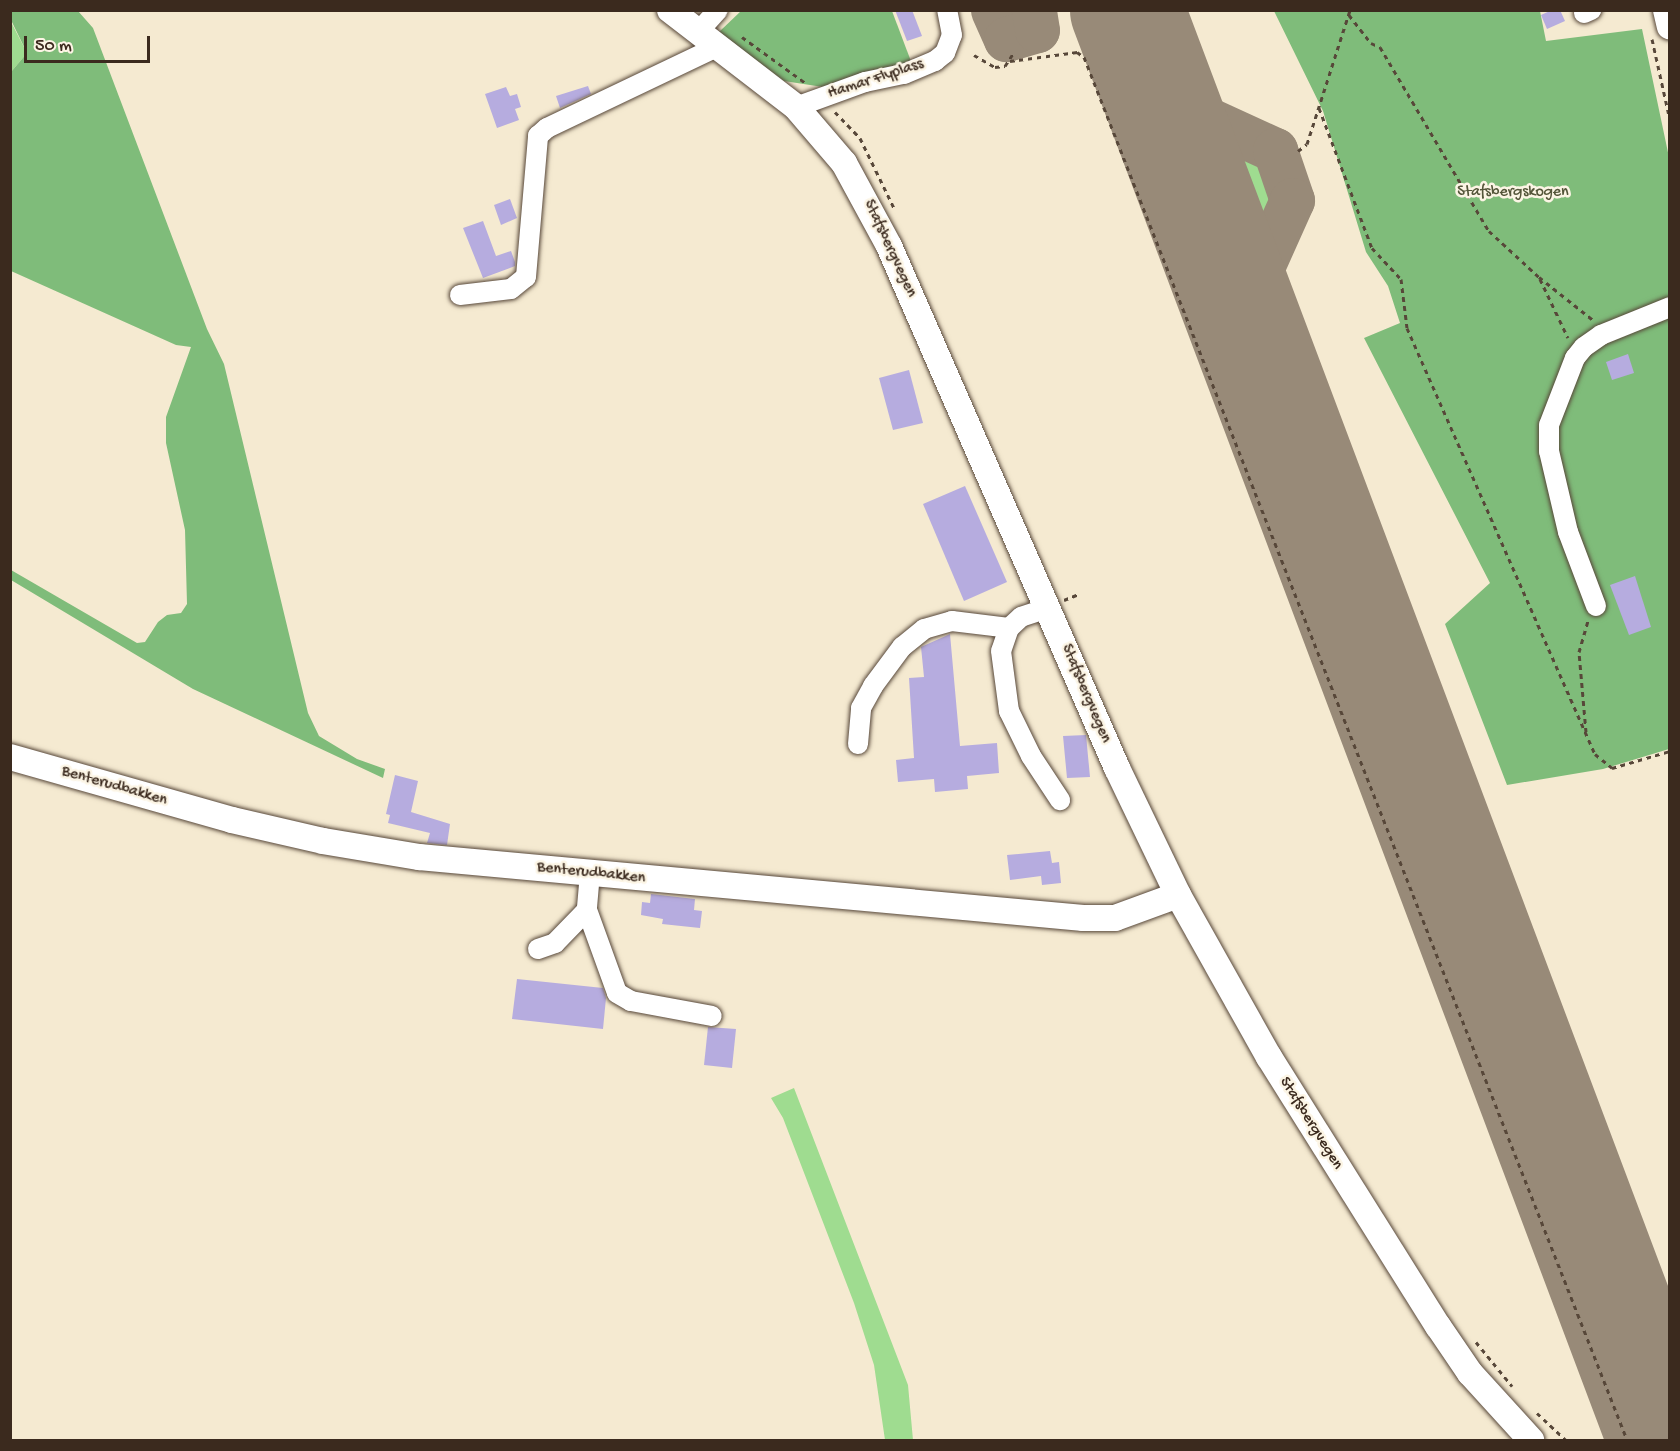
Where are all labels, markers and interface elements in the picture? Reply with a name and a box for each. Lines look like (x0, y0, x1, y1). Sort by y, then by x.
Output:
scale bar (27, 24, 153, 62)
text: 50 m (35, 36, 72, 57)
street label: Hamar Flyplass (826, 56, 926, 104)
park label: Stafsbergskogen (1457, 183, 1569, 203)
street label: Stafsbergvegen (858, 197, 920, 301)
street label: Stafsbergvegen (1056, 642, 1114, 746)
street label: Benterudbakken (59, 763, 169, 811)
street label: Benterudbakken (536, 859, 646, 889)
street label: Stafsbergvegen (1274, 1074, 1346, 1174)

